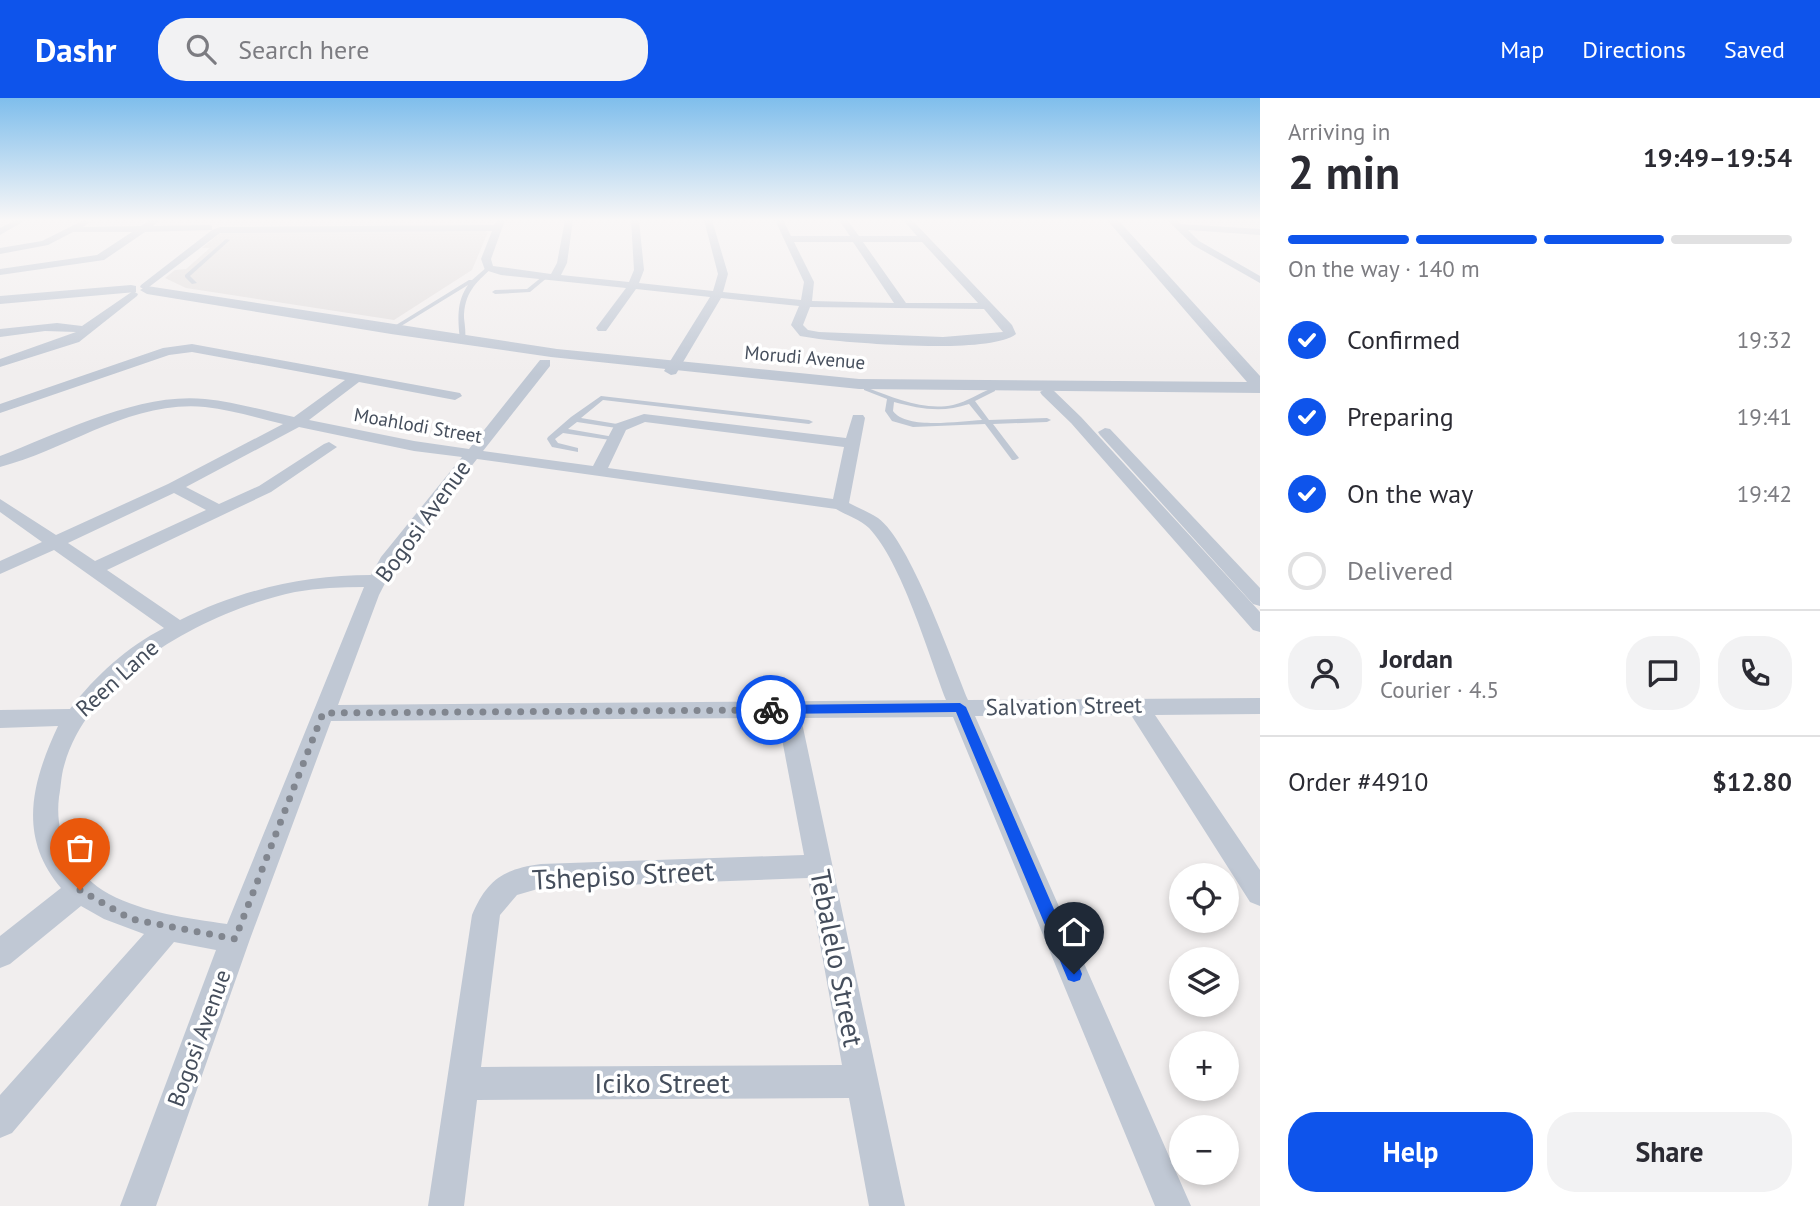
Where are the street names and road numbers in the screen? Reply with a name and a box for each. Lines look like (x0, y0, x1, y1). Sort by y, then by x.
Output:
street label: Morudi Avenue (744, 340, 866, 374)
street label: Moahlodi Street (352, 402, 484, 448)
street label: Bogosi Avenue (369, 454, 477, 587)
street label: Reen Lane (69, 633, 164, 722)
street label: Salvation Street (985, 690, 1143, 721)
street label: Tshepiso Street (531, 851, 716, 898)
street label: Tebalelo Street (802, 866, 873, 1050)
street label: Bogosi Avenue (160, 965, 237, 1110)
street label: Iciko Street (594, 1064, 730, 1101)

